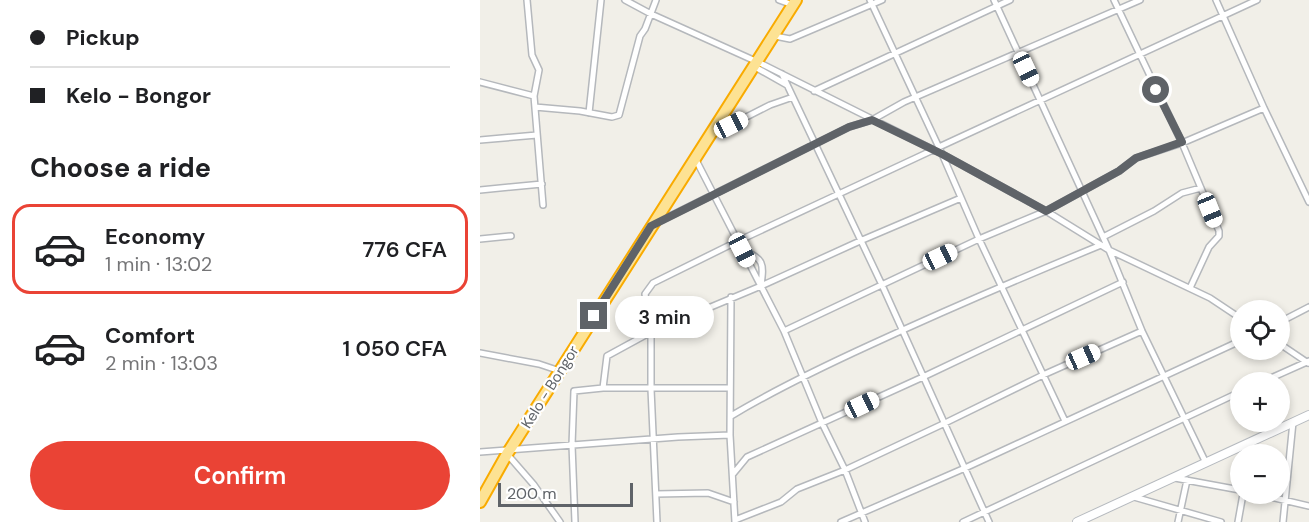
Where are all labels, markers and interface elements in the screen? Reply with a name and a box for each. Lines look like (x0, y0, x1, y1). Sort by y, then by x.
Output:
text: Pickup (66, 23, 140, 52)
car (1010, 49, 1042, 89)
route start (1142, 76, 1169, 103)
text: Kelo - Bongor (66, 81, 211, 110)
car (711, 109, 751, 141)
text: Choose a ride (30, 150, 211, 185)
car (1195, 190, 1225, 230)
icon: car (33, 222, 87, 276)
text: Economy (105, 222, 205, 251)
car (726, 230, 758, 270)
text: 776 CFA (363, 235, 447, 264)
car (920, 241, 960, 273)
text: 1 min · 13:02 (105, 251, 212, 277)
callout: 3 min (615, 295, 714, 337)
map controls (1230, 300, 1290, 504)
button: locate (1230, 300, 1290, 360)
route end (580, 302, 607, 329)
text: 3 min (638, 304, 691, 330)
icon: car (33, 321, 87, 375)
text: Comfort (105, 321, 195, 350)
text: 1 050 CFA (342, 334, 447, 363)
street label: Kelo - Bongor (517, 341, 584, 432)
car (1063, 341, 1103, 373)
text: 2 min · 13:03 (105, 350, 218, 376)
button: + (1230, 372, 1290, 432)
car (842, 389, 882, 421)
button: Confirm (30, 441, 450, 510)
button: − (1230, 444, 1290, 504)
scale bar (498, 480, 633, 508)
text: 200 m (507, 483, 556, 504)

